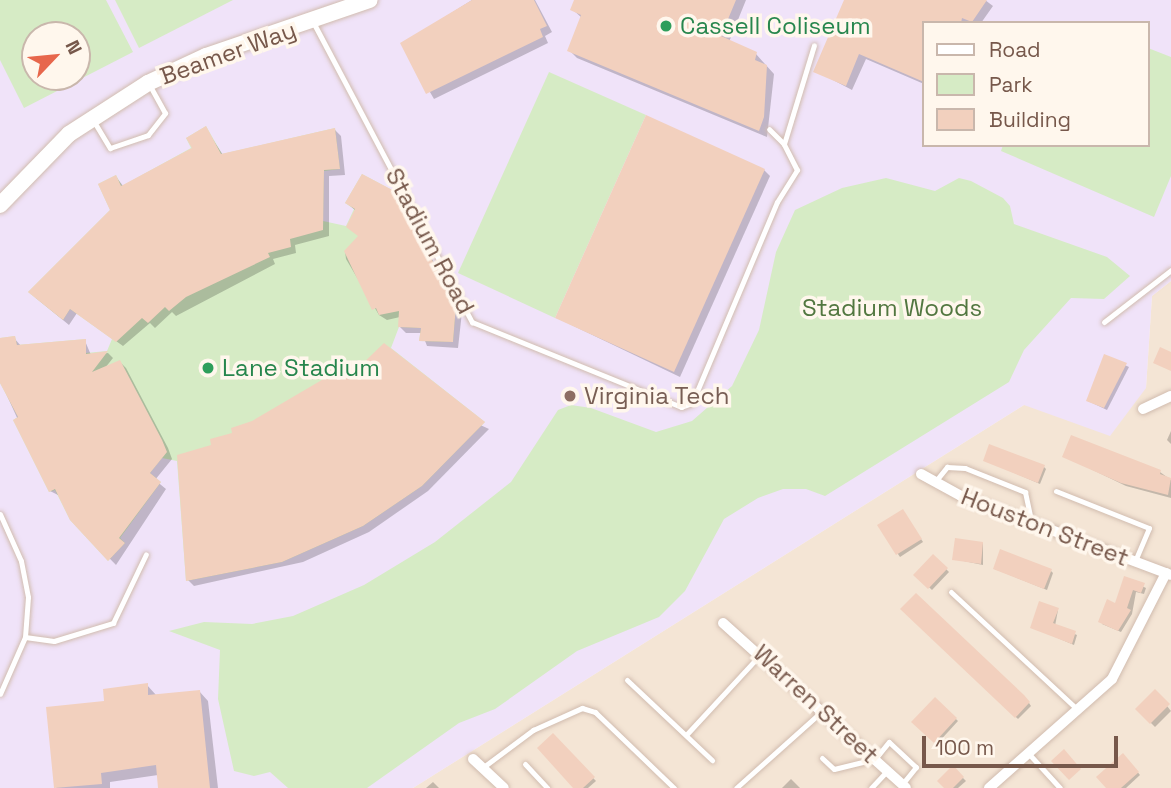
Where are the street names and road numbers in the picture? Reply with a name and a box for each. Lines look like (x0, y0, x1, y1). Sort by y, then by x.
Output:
street label: Beamer Way (156, 15, 300, 91)
street label: Stadium Road (380, 163, 480, 319)
street label: Houston Street (957, 482, 1133, 572)
street label: Warren Street (747, 639, 885, 769)

